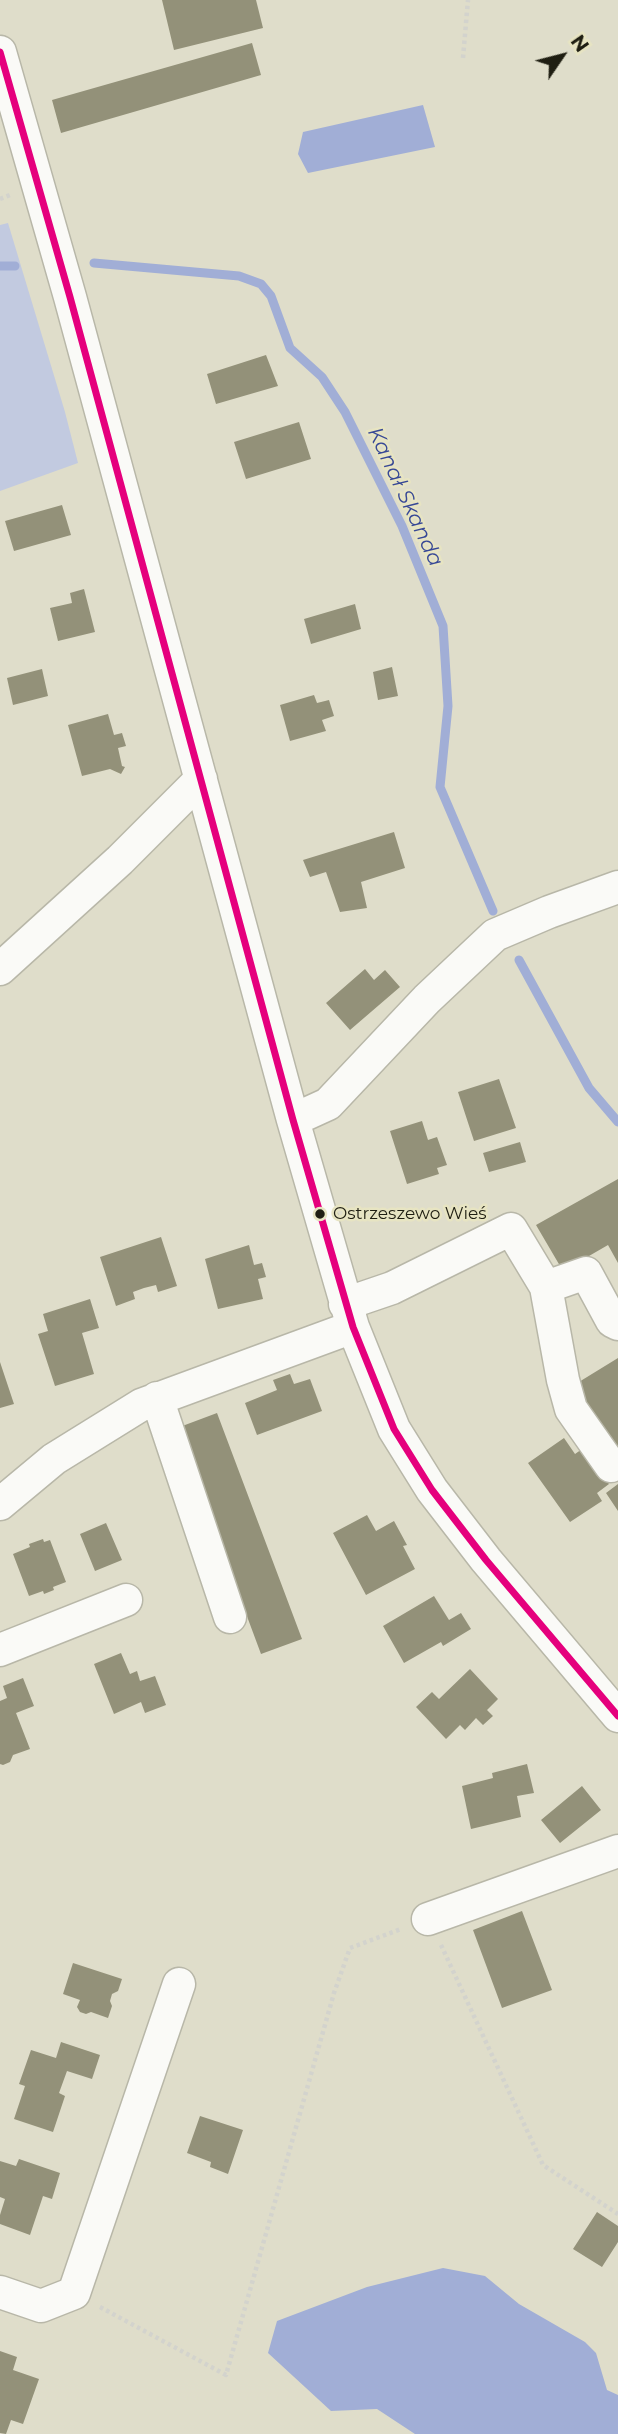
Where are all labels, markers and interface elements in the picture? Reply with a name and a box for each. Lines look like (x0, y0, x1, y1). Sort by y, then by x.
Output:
north arrow (527, 21, 597, 91)
text: N (566, 31, 593, 57)
water label: Kanał Skanda (362, 423, 448, 571)
place label: Ostrzeszewo Wieś (333, 1204, 487, 1224)
marker: Ostrzeszewo Wieś (313, 1207, 327, 1221)

